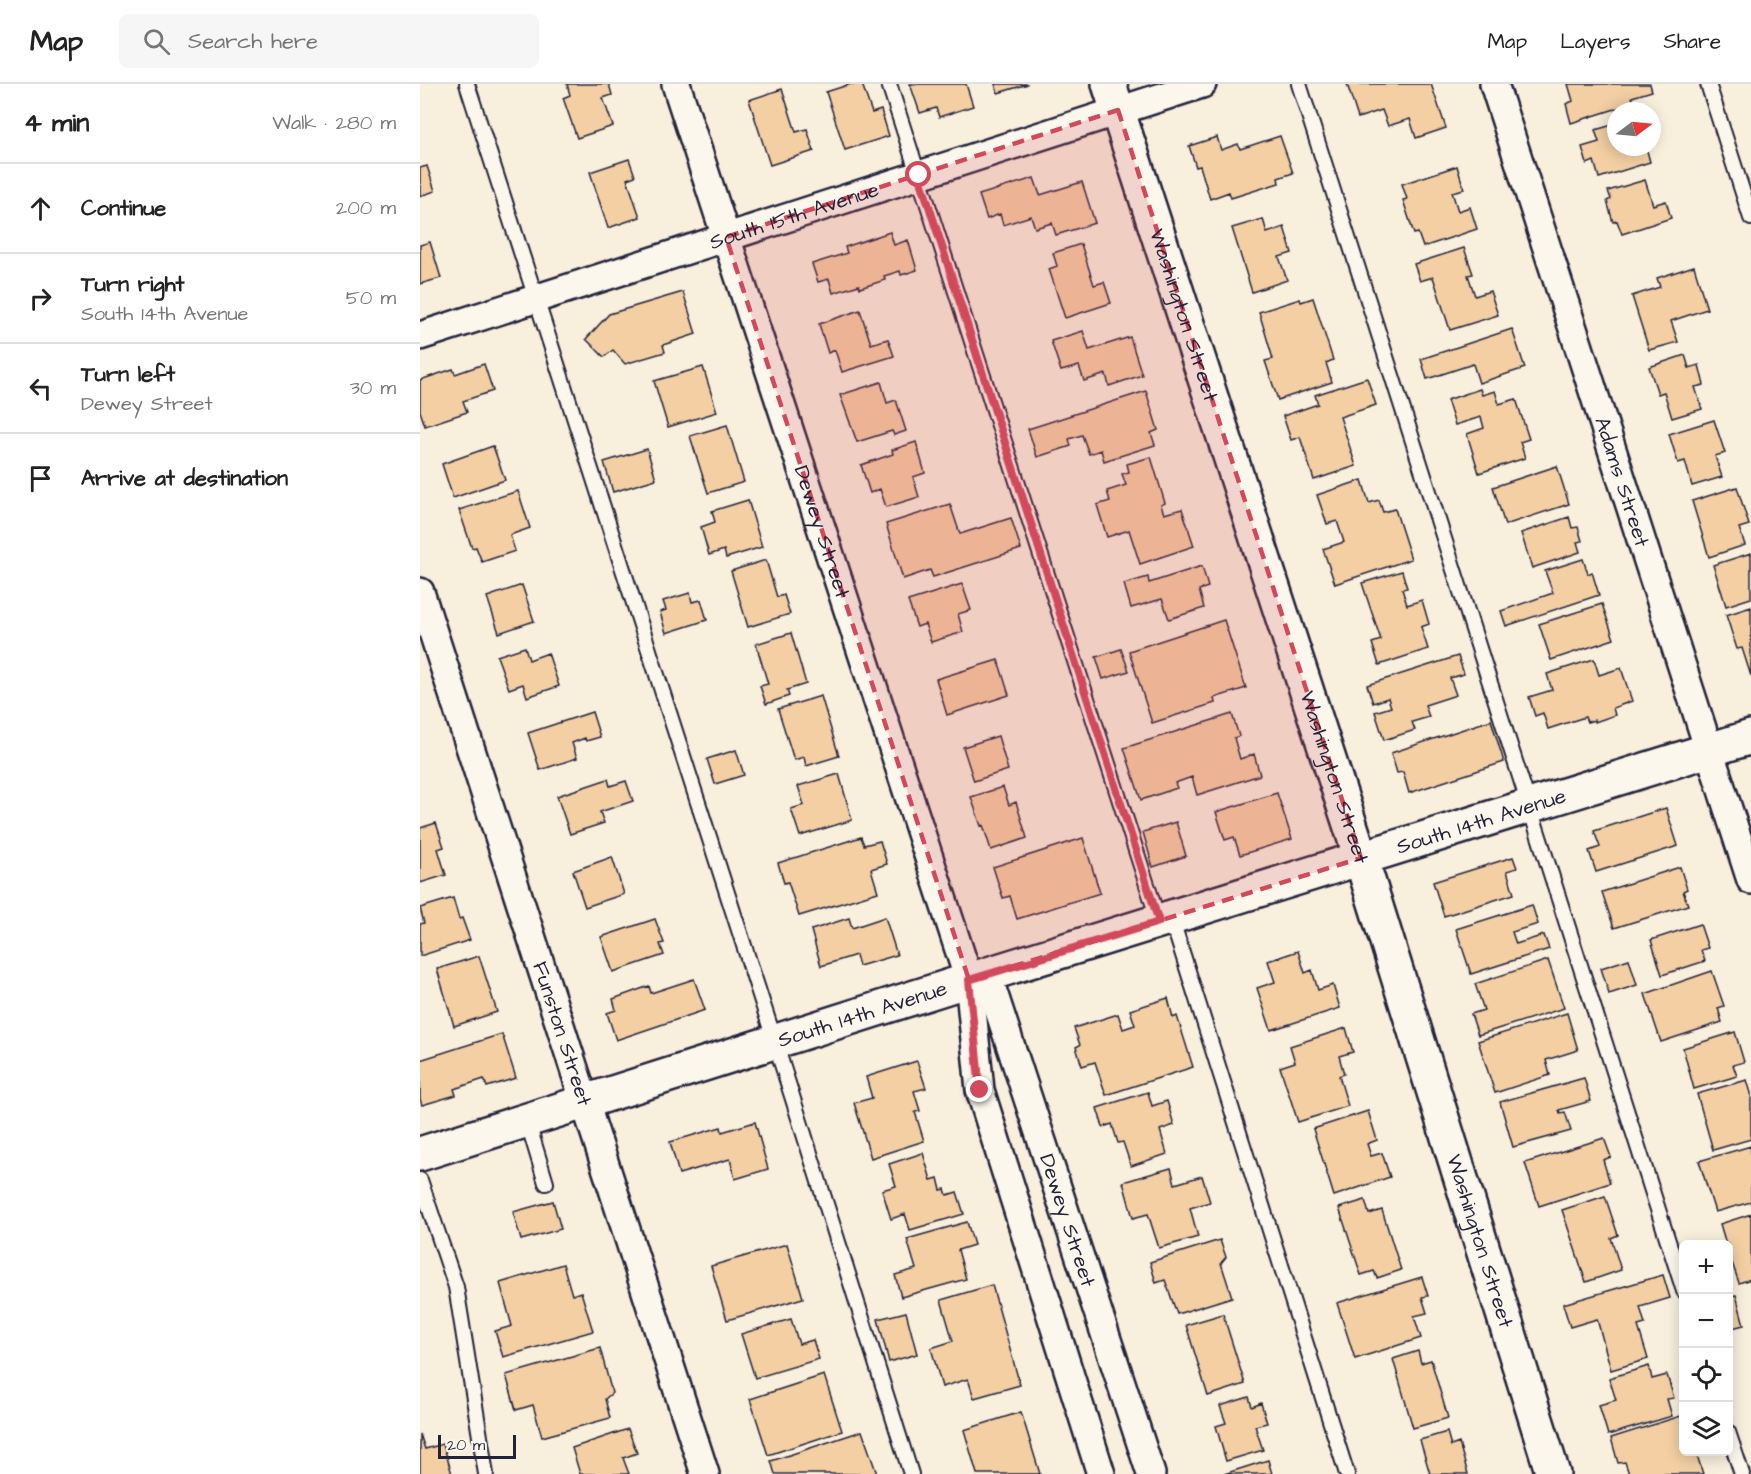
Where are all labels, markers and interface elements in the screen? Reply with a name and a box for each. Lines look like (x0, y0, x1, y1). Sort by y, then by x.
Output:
search box (119, 14, 539, 68)
text: Map (30, 22, 83, 61)
icon: search (140, 25, 173, 58)
text: Search here (188, 26, 318, 57)
text: Map (1487, 27, 1527, 56)
text: Layers (1560, 27, 1630, 56)
text: Share (1663, 27, 1721, 56)
north arrow (1607, 102, 1661, 156)
text: 4 min (24, 105, 89, 141)
text: Walk · 280 m (272, 109, 396, 137)
route start (905, 161, 931, 187)
street label: South 15th Avenue (706, 175, 883, 257)
icon: ahead (24, 192, 57, 225)
text: Continue (81, 193, 166, 224)
text: 200 m (336, 194, 396, 222)
street label: Washington Street (1142, 225, 1226, 406)
text: Turn right (81, 269, 184, 300)
icon: right (24, 282, 57, 315)
text: 50 m (346, 284, 396, 312)
text: South 14th Avenue (81, 300, 248, 328)
text: Turn left (81, 359, 175, 390)
icon: left (24, 372, 57, 405)
text: 30 m (350, 374, 396, 402)
text: Dewey Street (81, 390, 212, 418)
street label: Adams Street (1587, 413, 1657, 551)
icon: arrive (24, 462, 57, 495)
street label: Dewey Street (787, 462, 857, 602)
text: Arrive at destination (81, 463, 288, 494)
street label: Washington Street (1293, 687, 1376, 868)
street label: South 14th Avenue (1393, 781, 1569, 861)
street label: Funston Street (525, 958, 599, 1110)
street label: South 14th Avenue (774, 974, 951, 1055)
route end (966, 1076, 992, 1102)
street label: Dewey Street (1032, 1150, 1103, 1291)
street label: Washington Street (1439, 1151, 1521, 1332)
map controls (1679, 1240, 1733, 1456)
button: + (1679, 1240, 1733, 1294)
button: − (1679, 1294, 1733, 1348)
button: locate (1679, 1348, 1733, 1402)
button: layers (1679, 1402, 1733, 1456)
scale bar (438, 1432, 516, 1460)
text: 20 m (447, 1434, 485, 1456)

